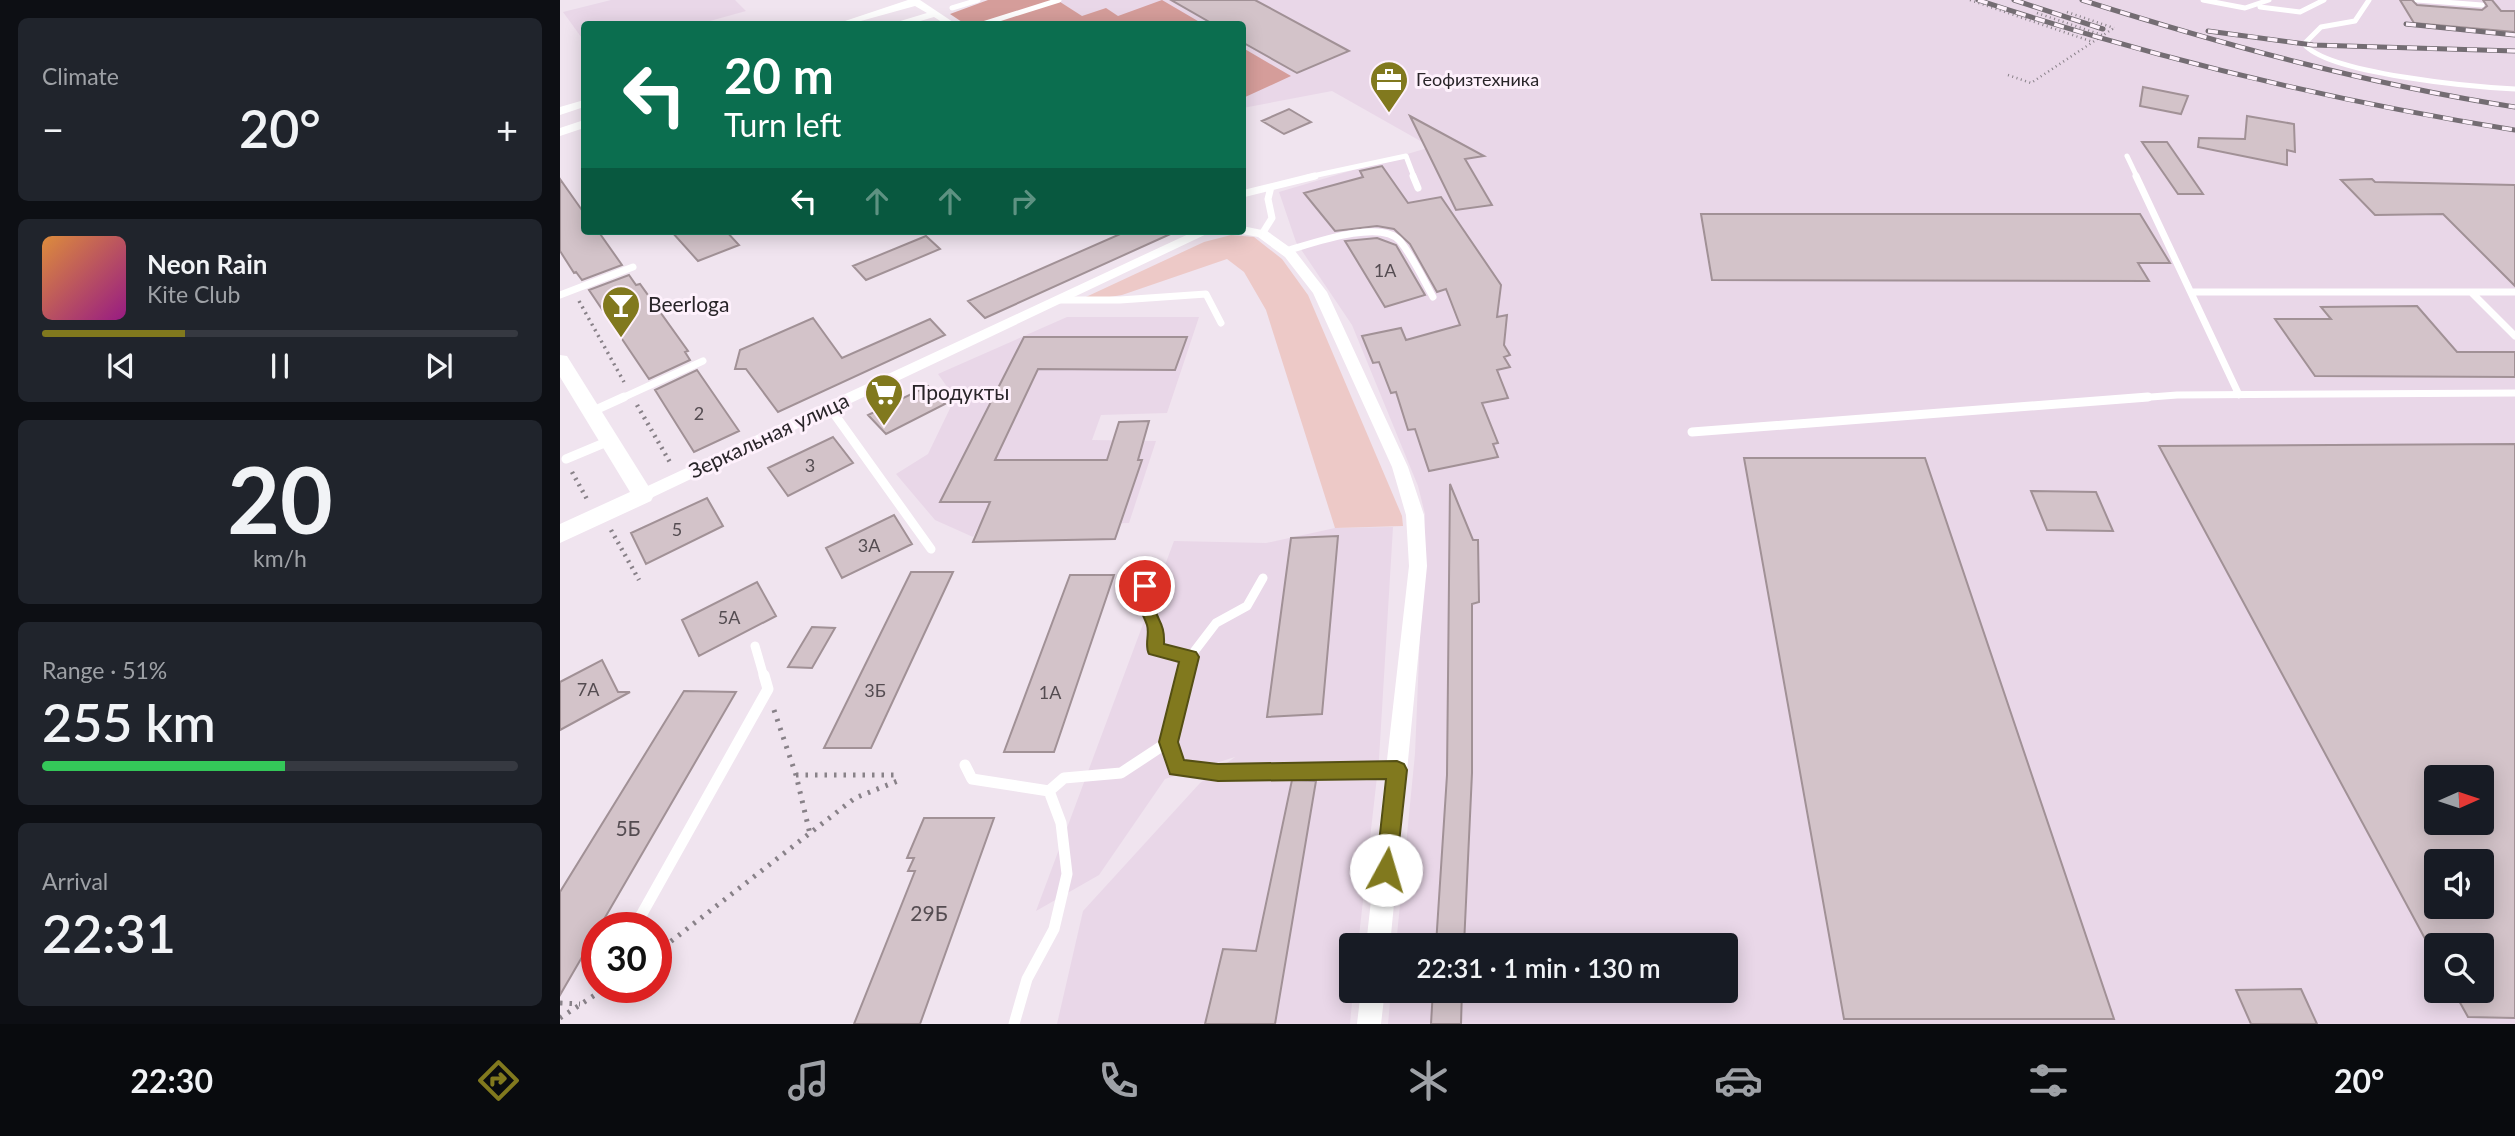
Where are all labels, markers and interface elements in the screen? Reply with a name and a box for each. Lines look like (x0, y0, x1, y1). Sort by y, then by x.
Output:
text: 20 m (724, 46, 834, 104)
icon: left (609, 49, 700, 140)
office icon: Геофизтехника (1368, 59, 1410, 114)
text: Climate (42, 62, 119, 90)
place label: Геофизтехника (1416, 68, 1539, 90)
text: 20° (239, 97, 321, 159)
text: Turn left (724, 105, 841, 144)
text: − (42, 106, 64, 152)
text: + (496, 106, 518, 152)
icon: left (785, 182, 823, 220)
icon: ahead (858, 182, 896, 220)
icon: ahead (931, 182, 969, 220)
icon: right (1004, 182, 1042, 220)
text: Neon Rain (147, 248, 267, 280)
house number: 1А (1374, 259, 1397, 281)
text: Kite Club (147, 280, 240, 308)
bar icon: Beerloga (600, 284, 642, 339)
place label: Beerloga (648, 291, 729, 316)
icon: previous (102, 347, 140, 385)
icon: pause (261, 347, 299, 385)
icon: next (420, 347, 458, 385)
supermarket icon: Продукты (863, 372, 905, 427)
place label: Продукты (911, 379, 1010, 404)
street label: Зеркальная улица (684, 387, 852, 483)
house number: 2 (694, 402, 704, 424)
text: 20 (227, 444, 333, 553)
house number: 3 (805, 454, 815, 476)
house number: 5 (672, 518, 682, 540)
house number: 3А (858, 534, 881, 556)
text: km/h (253, 544, 307, 572)
pin (1115, 556, 1175, 616)
icon: arrive (1126, 567, 1164, 605)
house number: 5А (718, 606, 741, 628)
text: Range · 51% (42, 656, 167, 684)
house number: 7А (577, 678, 600, 700)
house number: 3Б (864, 679, 886, 701)
house number: 1А (1039, 681, 1062, 703)
text: 255 km (42, 691, 216, 753)
north arrow (2424, 765, 2494, 835)
map controls (2424, 765, 2494, 1003)
house number: 5Б (615, 815, 641, 840)
position arrow (1349, 833, 1423, 907)
button: sound (2424, 849, 2494, 919)
text: Arrival (42, 867, 108, 895)
house number: 29Б (910, 900, 948, 925)
text: 22:31 (42, 902, 176, 964)
speed limit sign: 30 (581, 912, 672, 1003)
button: search (2424, 933, 2494, 1003)
text: 22:31 · 1 min · 130 m (1416, 952, 1661, 984)
icon: directions (474, 1056, 523, 1105)
icon: music (784, 1056, 833, 1105)
icon: phone (1094, 1056, 1143, 1105)
icon: climate (1404, 1056, 1453, 1105)
icon: car (1714, 1056, 1763, 1105)
icon: filters (2024, 1056, 2073, 1105)
text: 22:30 (131, 1061, 213, 1100)
text: 20° (2334, 1061, 2384, 1100)

